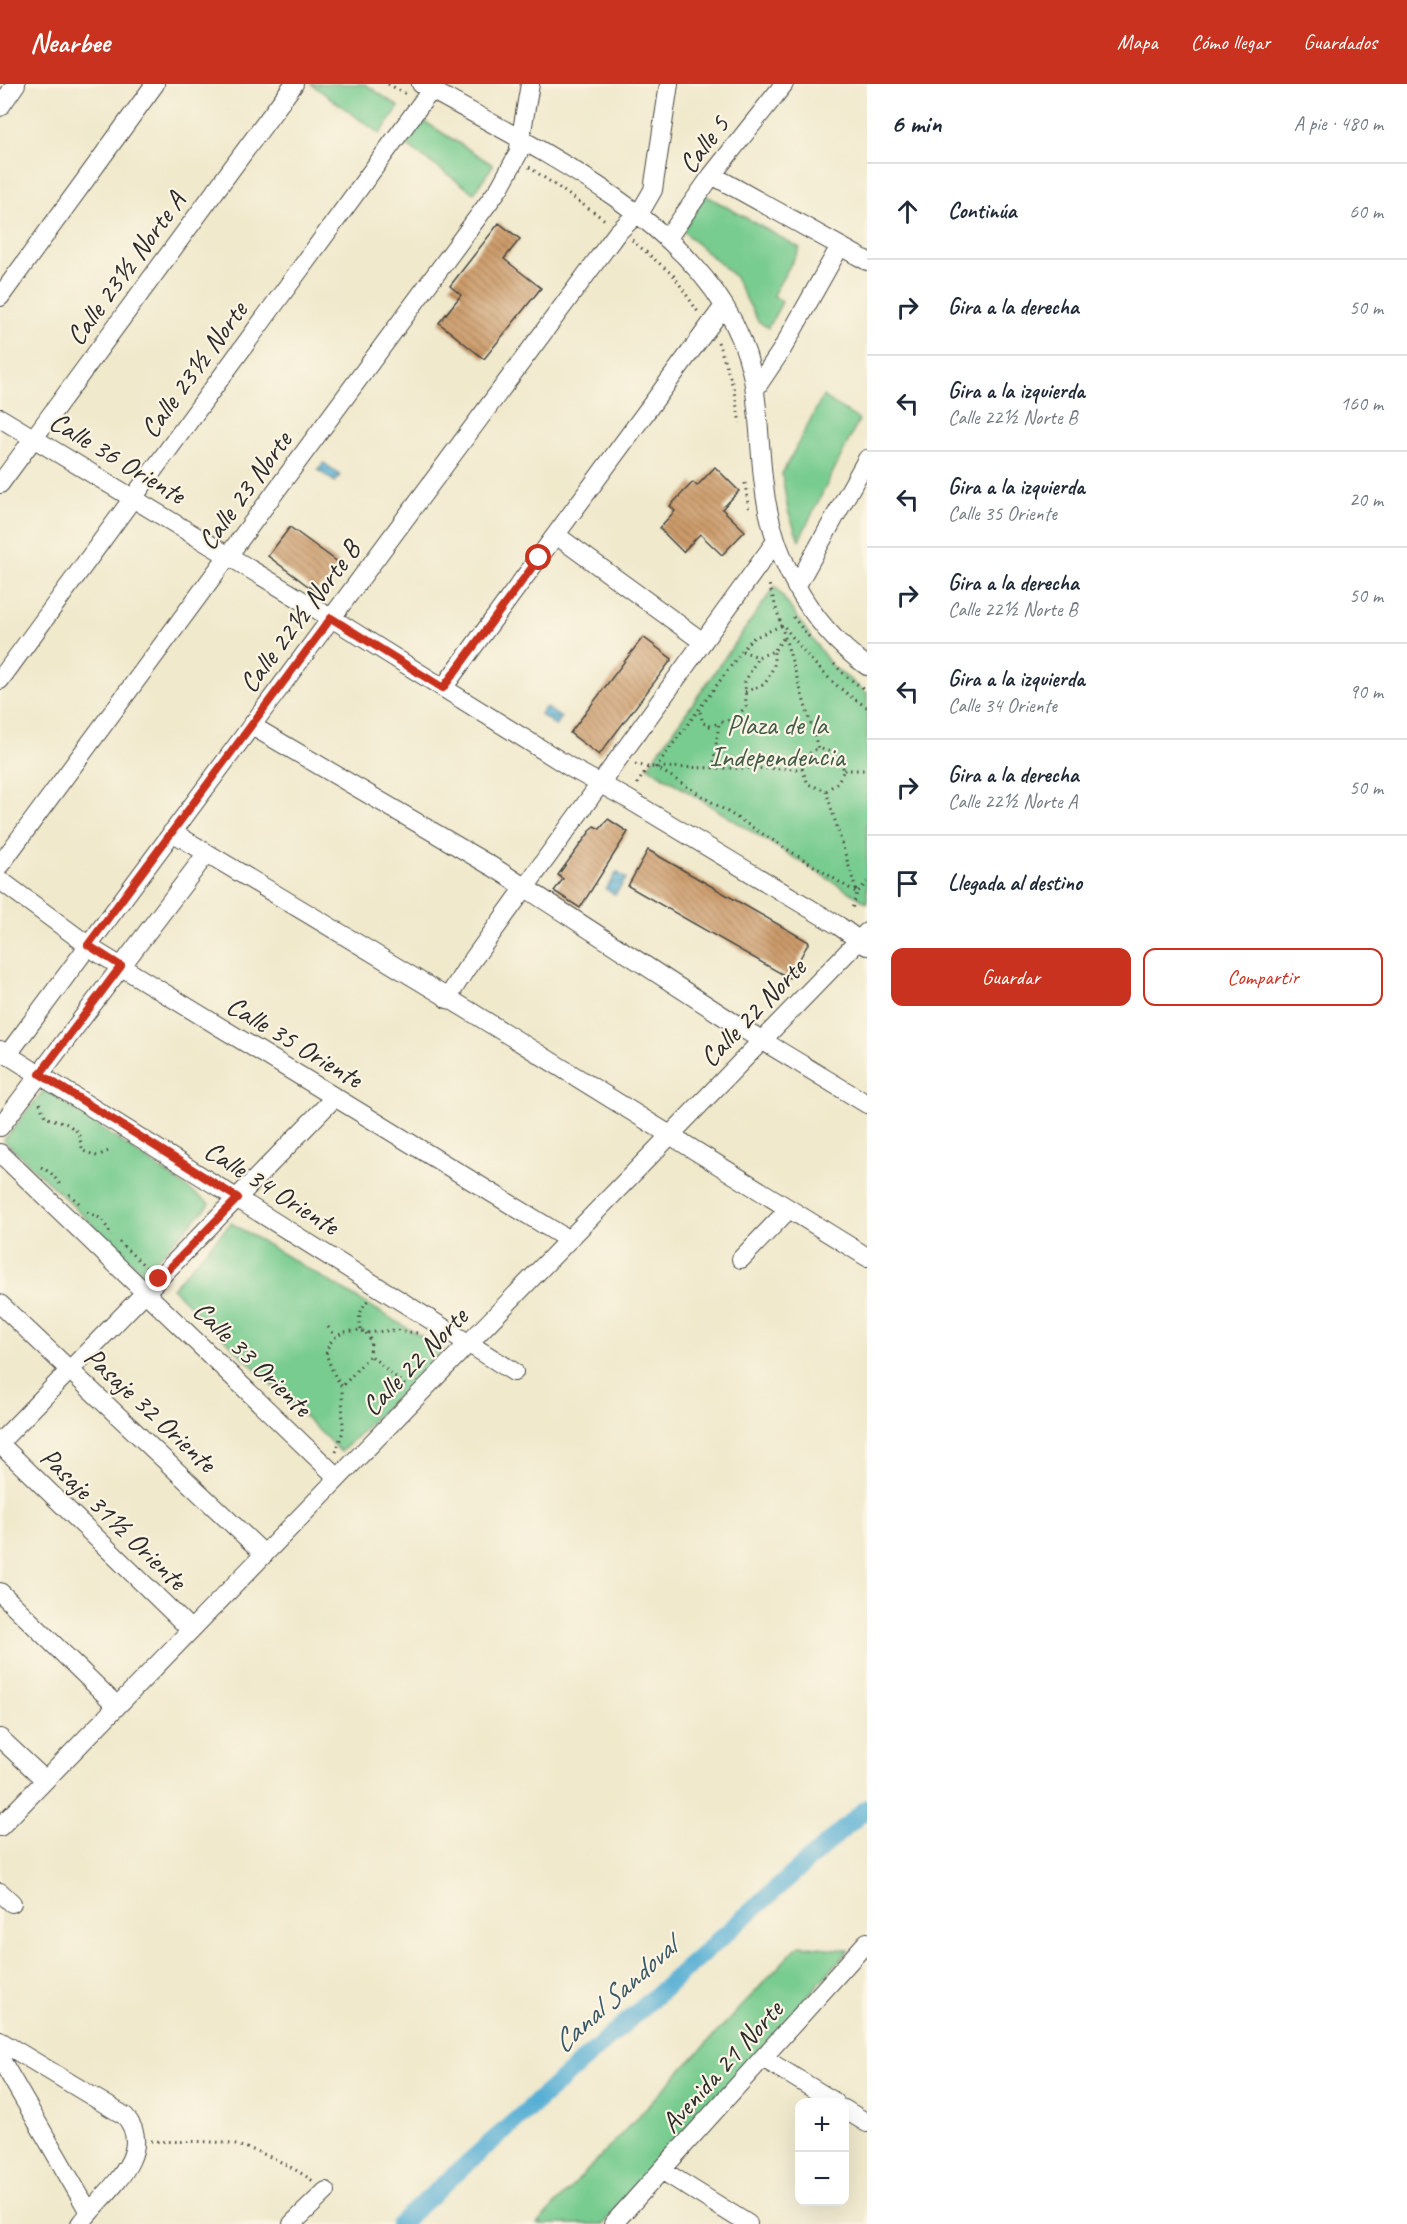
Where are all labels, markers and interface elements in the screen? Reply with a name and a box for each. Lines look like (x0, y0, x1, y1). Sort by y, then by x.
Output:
text: Nearbee (30, 25, 110, 60)
text: Mapa (1117, 29, 1158, 55)
text: Cómo llegar (1191, 29, 1270, 55)
text: Guardados (1303, 29, 1377, 55)
street label: Calle 5 (670, 107, 737, 180)
text: 6 min (891, 107, 941, 140)
text: A pie · 480 m (1294, 111, 1383, 136)
street label: Calle 23½ Norte A (58, 183, 194, 352)
icon: ahead (891, 195, 924, 228)
text: Continúa (948, 197, 1016, 225)
text: 60 m (1349, 199, 1383, 224)
icon: right (891, 291, 924, 324)
street label: Calle 23½ Norte (132, 293, 256, 444)
text: Gira a la derecha (948, 293, 1079, 321)
text: 50 m (1349, 295, 1383, 320)
text: Gira a la izquierda (948, 377, 1085, 405)
icon: left (891, 387, 924, 420)
text: 160 m (1340, 391, 1383, 416)
street label: Calle 36 Oriente (44, 403, 194, 513)
text: Calle 22½ Norte B (948, 405, 1078, 430)
street label: Calle 23 Norte (190, 423, 300, 556)
text: Gira a la izquierda (948, 473, 1085, 501)
icon: left (891, 483, 924, 516)
text: 20 m (1349, 487, 1383, 512)
text: Calle 35 Oriente (948, 501, 1057, 526)
street label: Calle 22½ Norte B (231, 531, 370, 699)
route start (525, 544, 551, 570)
text: Gira a la derecha (948, 569, 1079, 597)
icon: right (891, 579, 924, 612)
text: 50 m (1349, 583, 1383, 608)
text: Calle 22½ Norte B (948, 597, 1078, 622)
text: Gira a la izquierda (948, 665, 1085, 693)
icon: left (891, 675, 924, 708)
text: 90 m (1349, 679, 1383, 704)
text: Calle 34 Oriente (948, 693, 1057, 718)
park label: Plaza de la Independencia (709, 707, 846, 774)
text: Gira a la derecha (948, 761, 1079, 789)
icon: right (891, 771, 924, 804)
text: 50 m (1349, 775, 1383, 800)
text: Calle 22½ Norte A (948, 789, 1077, 814)
icon: arrive (891, 867, 924, 900)
text: Llegada al destino (948, 869, 1082, 897)
button: Guardar (891, 948, 1131, 1006)
button: Compartir (1143, 948, 1383, 1006)
street label: Calle 22 Norte (692, 949, 814, 1074)
street label: Calle 35 Oriente (221, 987, 371, 1097)
street label: Calle 34 Oriente (198, 1132, 347, 1244)
route end (145, 1265, 171, 1291)
street label: Calle 33 Oriente (186, 1293, 321, 1425)
street label: Calle 22 Norte (354, 1298, 476, 1423)
street label: Pasaje 32 Oriente (77, 1339, 225, 1481)
street label: Pasaje 31½ Oriente (33, 1440, 196, 1598)
water label: Canal Sandoval (544, 1922, 692, 2061)
street label: Avenida 21 Norte (653, 1991, 791, 2140)
map controls (795, 2098, 849, 2206)
button: + (795, 2098, 849, 2152)
button: − (795, 2152, 849, 2206)

